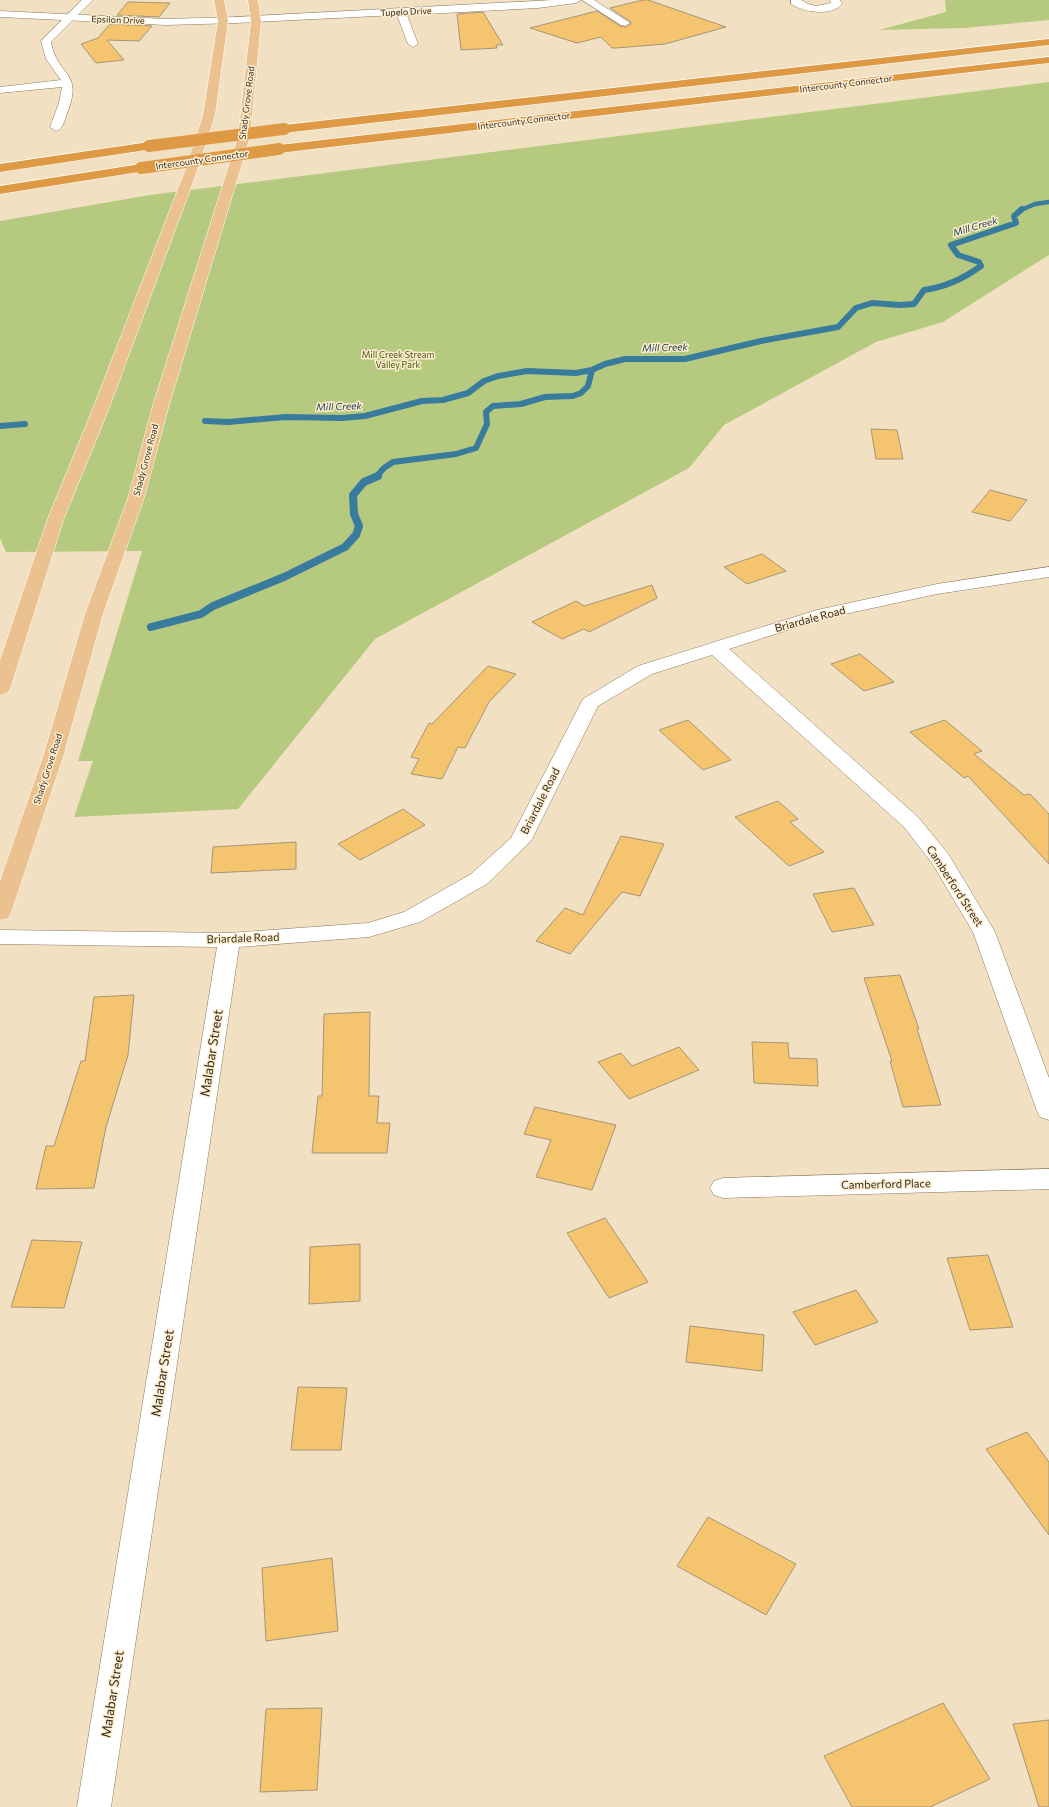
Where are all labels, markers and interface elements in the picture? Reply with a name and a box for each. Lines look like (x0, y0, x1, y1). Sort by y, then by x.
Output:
street label: Tupelo Drive (380, 5, 432, 18)
street label: Epsilon Drive (91, 13, 145, 26)
street label: Shady Grove Road (237, 66, 256, 140)
street label: Intercounty Connector (799, 72, 893, 95)
street label: Intercounty Connector (477, 109, 571, 132)
street label: Intercounty Connector (155, 148, 249, 171)
water label: Mill Creek (951, 213, 999, 238)
water label: Mill Creek (642, 340, 689, 354)
park label: Mill Creek Stream Valley Park (362, 349, 434, 370)
water label: Mill Creek (316, 399, 363, 413)
street label: Shady Grove Road (131, 423, 160, 497)
street label: Briardale Road (773, 603, 847, 634)
street label: Shady Grove Road (31, 732, 64, 806)
street label: Briardale Road (517, 765, 562, 836)
street label: Camberford Street (924, 843, 987, 929)
street label: Briardale Road (206, 930, 280, 945)
street label: Malabar Street (196, 1008, 226, 1098)
street label: Camberford Place (841, 1176, 931, 1191)
street label: Malabar Street (147, 1328, 177, 1418)
street label: Malabar Street (97, 1649, 127, 1739)

